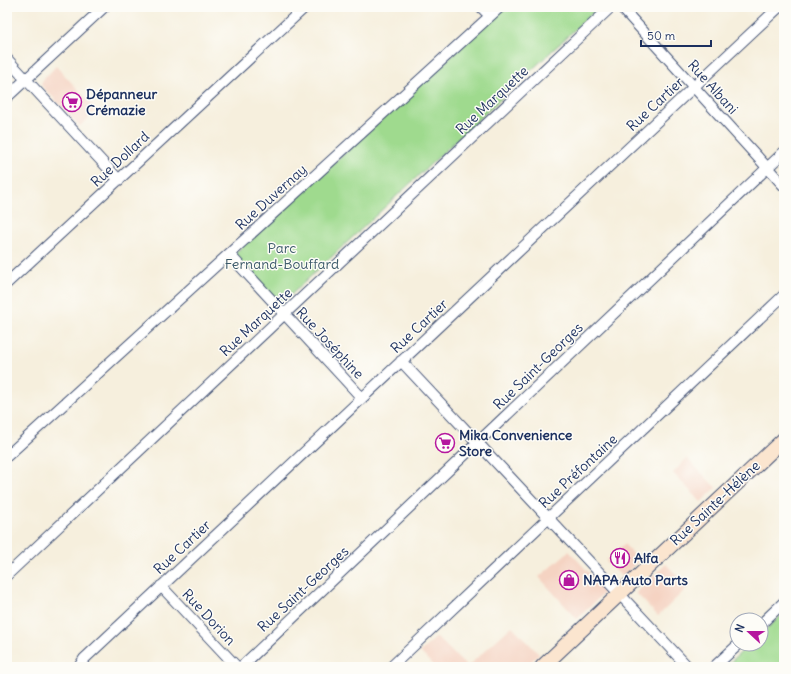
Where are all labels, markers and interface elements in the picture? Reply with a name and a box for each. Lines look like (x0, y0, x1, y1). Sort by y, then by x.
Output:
scale bar (641, 22, 711, 48)
text: 50 m (647, 28, 676, 43)
street label: Rue Albani (684, 56, 742, 118)
street label: Rue Marquette (452, 62, 532, 138)
street label: Rue Cartier (623, 73, 688, 135)
place label: Dépanneur Crémazie (86, 85, 157, 119)
supermarket icon: Dépanneur Crémazie (61, 91, 83, 113)
street label: Rue Dollard (87, 127, 153, 191)
street label: Rue Duvernay (232, 160, 310, 234)
park label: Parc Fernand-Bouffard (225, 239, 339, 273)
street label: Rue Marquette (216, 284, 296, 360)
street label: Rue Cartier (387, 295, 452, 357)
street label: Rue Joséphine (292, 303, 368, 383)
street label: Rue Saint-Georges (489, 319, 587, 413)
place label: Mika Convenience Store (459, 426, 573, 460)
street label: Rue Préfontaine (535, 430, 621, 512)
supermarket icon: Mika Convenience Store (434, 432, 456, 454)
street label: Rue Sainte-Hélène (666, 457, 764, 549)
street label: Rue Cartier (150, 516, 215, 578)
street label: Rue Saint-Georges (254, 542, 352, 636)
restaurant icon: Alfa (609, 547, 631, 569)
place label: Alfa (634, 549, 659, 567)
shop icon: NAPA Auto Parts (558, 569, 580, 591)
place label: NAPA Auto Parts (583, 571, 689, 589)
street label: Rue Dorion (178, 585, 240, 649)
north arrow (729, 612, 769, 652)
text: N (732, 622, 748, 634)

